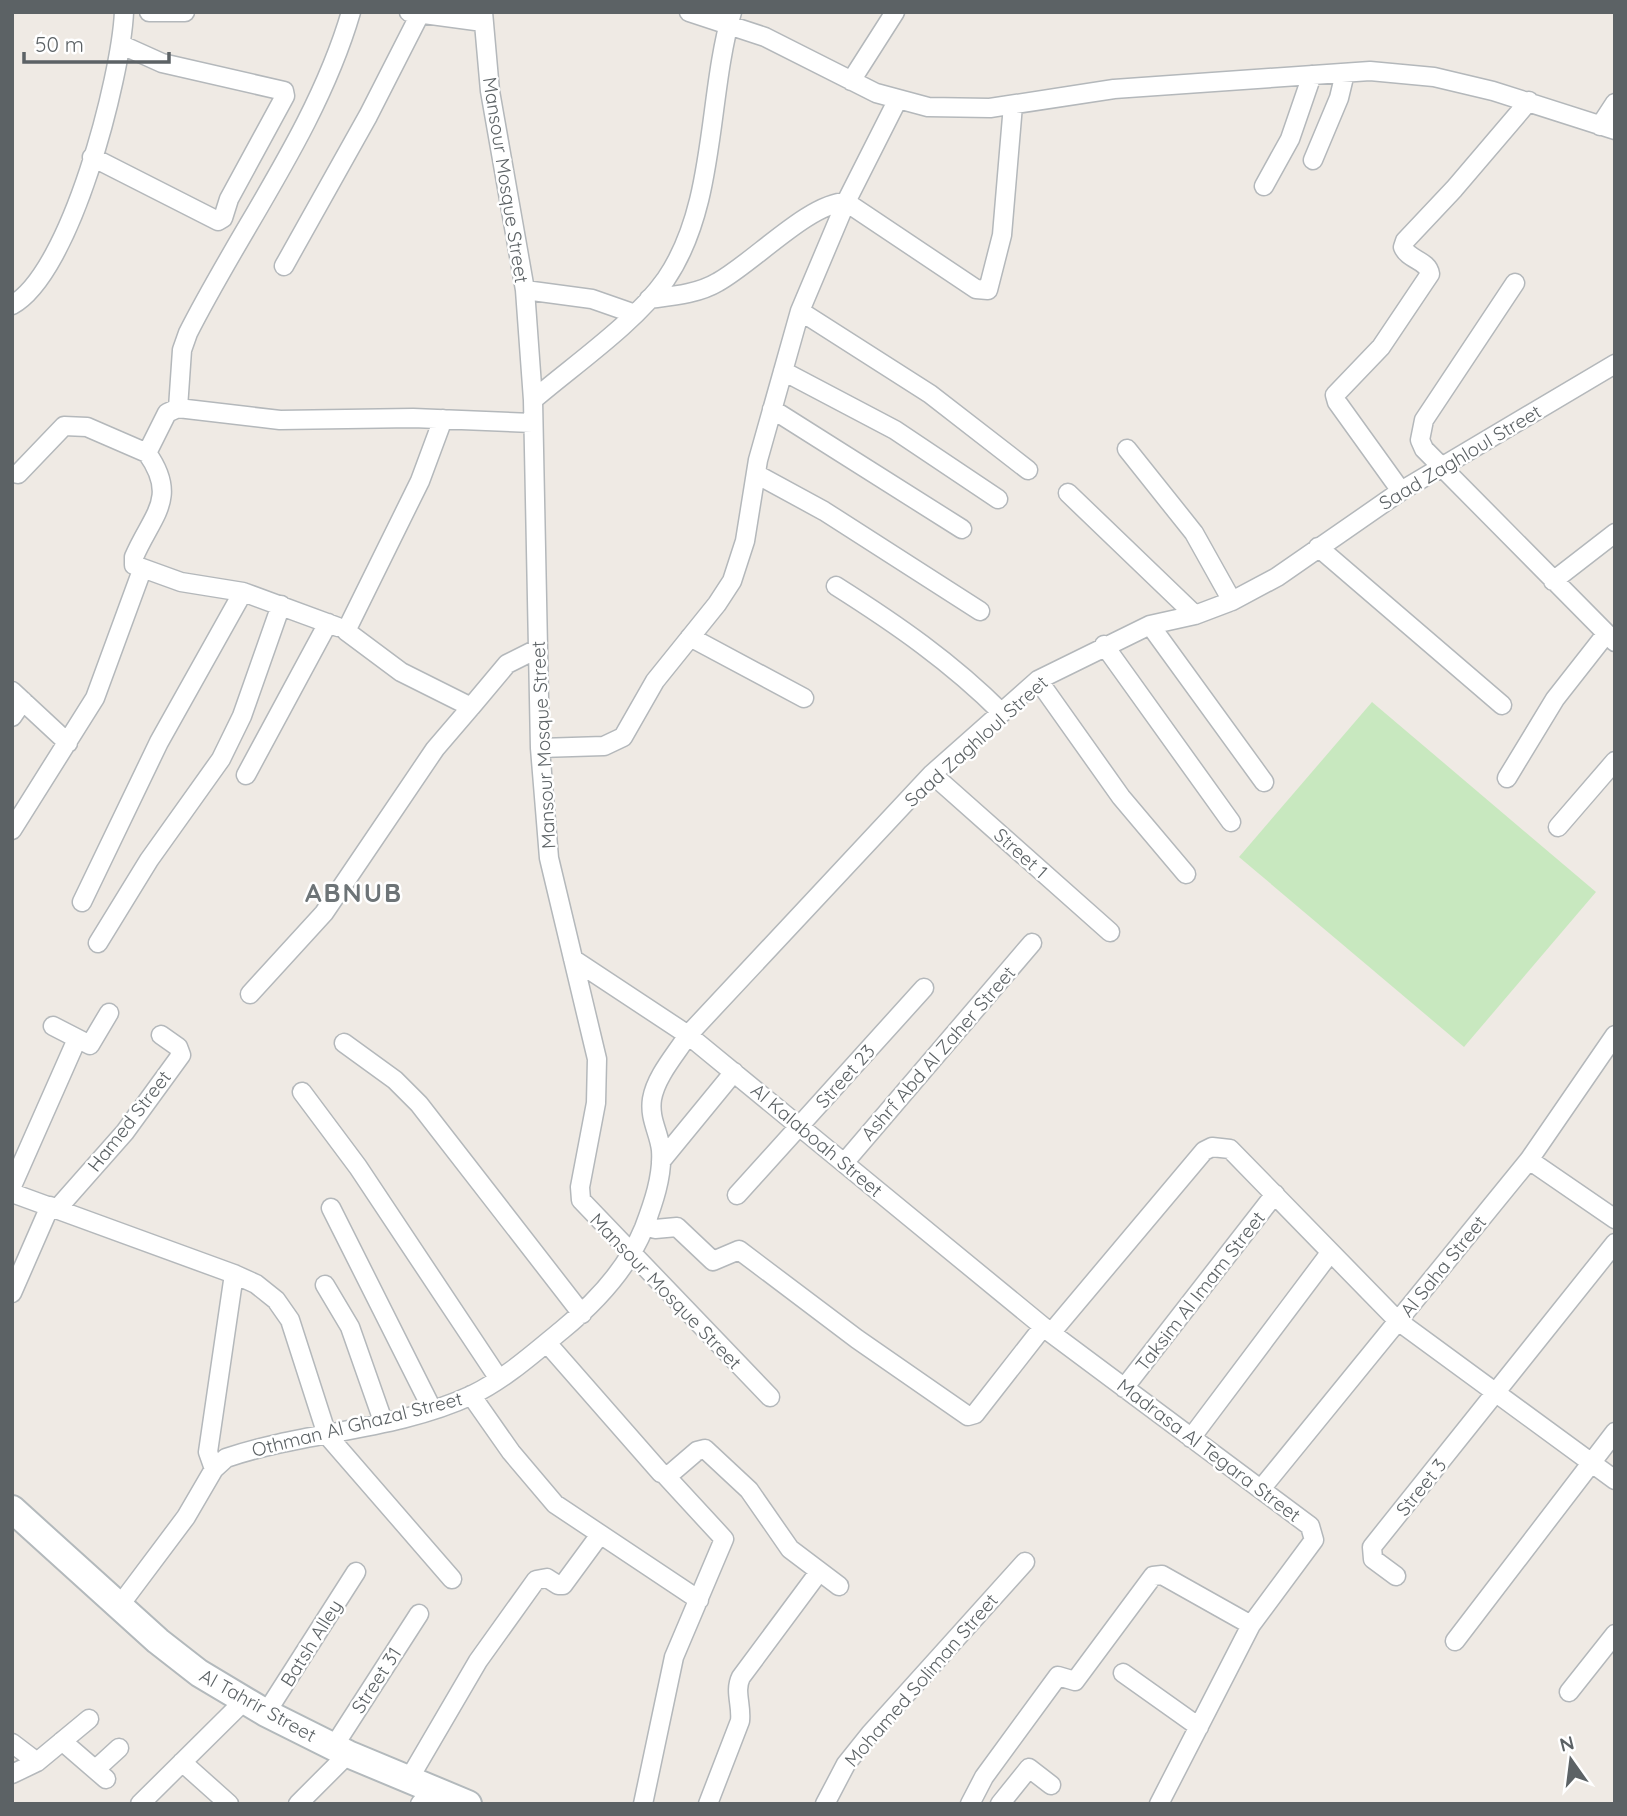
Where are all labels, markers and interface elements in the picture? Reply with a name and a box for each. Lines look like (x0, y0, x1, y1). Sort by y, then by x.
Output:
scale bar (24, 21, 170, 65)
text: 50 m (35, 31, 84, 57)
street label: Mansour Mosque Street (478, 75, 534, 285)
street label: Saad Zaghloul Street (1375, 399, 1545, 515)
street label: Mansour Mosque Street (526, 640, 560, 850)
street label: Saad Zaghloul Street (899, 670, 1053, 812)
street label: Street 1 (989, 823, 1053, 883)
district label: ABNUB (305, 876, 403, 909)
street label: Ashrf Abd Al Zaher Street (856, 961, 1020, 1145)
street label: Street 23 (810, 1039, 880, 1113)
street label: Hamed Street (82, 1066, 176, 1176)
street label: Al Kalaboah Street (746, 1078, 888, 1202)
street label: Taksim Al Imam Street (1130, 1206, 1270, 1376)
street label: Mansour Mosque Street (585, 1208, 747, 1374)
street label: Al Saha Street (1395, 1210, 1491, 1322)
street label: Madrasa Al Tegara Street (1112, 1373, 1306, 1527)
street label: Othman Al Ghazal Street (249, 1386, 465, 1462)
street label: Street 3 (1391, 1453, 1451, 1521)
street label: Mohamed Soliman Street (839, 1588, 1003, 1772)
street label: Batsh Alley (275, 1595, 347, 1691)
street label: Street 31 (346, 1642, 406, 1718)
street label: Al Tahrir Street (196, 1663, 320, 1747)
north arrow (1536, 1725, 1606, 1795)
text: N (1557, 1730, 1577, 1757)

